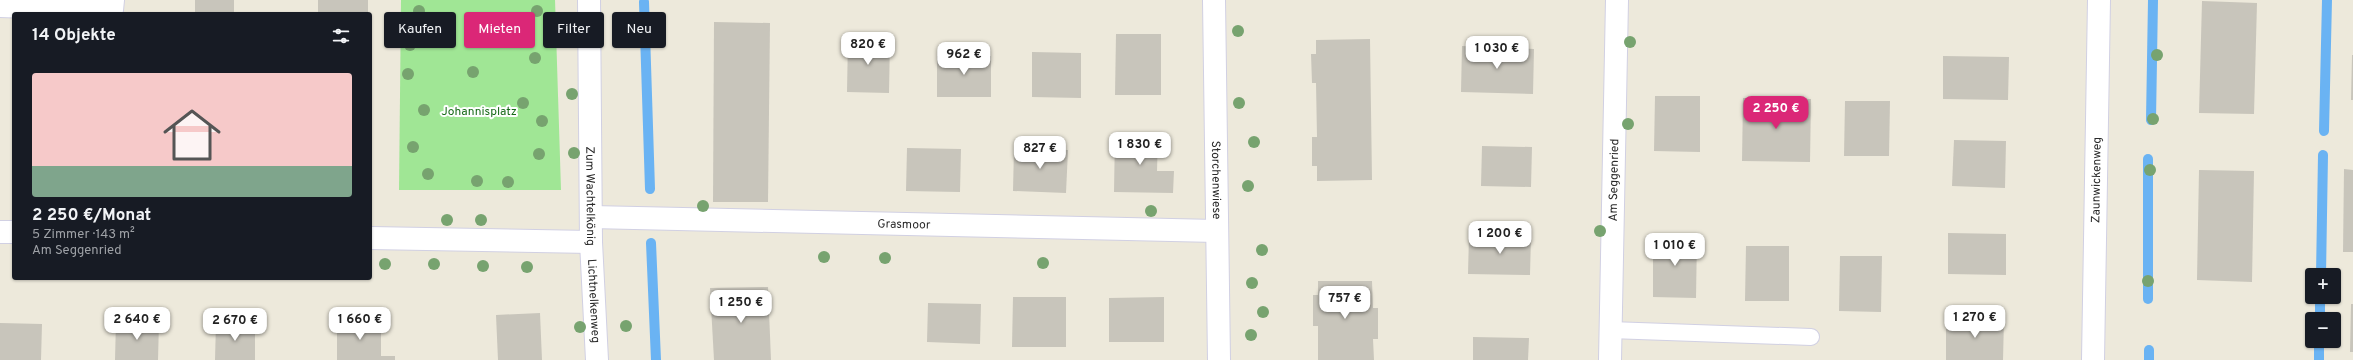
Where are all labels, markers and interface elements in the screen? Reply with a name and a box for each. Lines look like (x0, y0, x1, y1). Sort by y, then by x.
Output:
chip: Kaufen (384, 12, 456, 48)
chip: Mieten (464, 12, 535, 48)
chip: Filter (543, 12, 604, 48)
chip: Neu (612, 12, 666, 48)
text: 14 Objekte (32, 25, 116, 47)
icon: filters (330, 25, 352, 47)
pin: 820 € (840, 32, 896, 66)
pin: 1 030 € (1460, 36, 1534, 70)
text: 820 € (850, 37, 886, 53)
text: 1 030 € (1475, 41, 1519, 57)
pin: 962 € (936, 42, 992, 76)
text: 962 € (946, 47, 982, 63)
pin: 2 250 € (1739, 96, 1813, 130)
icon: home (156, 99, 228, 171)
text: 2 250 € (1752, 101, 1800, 117)
park label: Johannisplatz (441, 104, 517, 120)
pin: 1 830 € (1103, 132, 1177, 166)
pin: 827 € (1012, 136, 1068, 170)
text: 1 830 € (1118, 137, 1162, 153)
street label: Zaunwickenweg (2088, 137, 2106, 223)
street label: Am Seggenried (1606, 138, 1623, 222)
text: 827 € (1023, 141, 1057, 157)
street label: Storchenwiese (1207, 141, 1224, 219)
street label: Zum Wachtelkönig (581, 146, 598, 246)
text: 2 250 €/Monat (32, 205, 151, 227)
street label: Grasmoor (877, 216, 931, 234)
pin: 1 200 € (1463, 221, 1537, 255)
text: 1 200 € (1477, 226, 1523, 242)
text: 5 Zimmer · 143 m² (32, 227, 135, 243)
pin: 1 010 € (1638, 233, 1712, 267)
text: 1 010 € (1654, 238, 1696, 254)
text: Am Seggenried (32, 243, 122, 259)
street label: Lichtnelkenweg (583, 259, 603, 343)
map controls (2305, 268, 2341, 348)
button: + (2305, 268, 2341, 304)
pin: 757 € (1317, 286, 1373, 320)
pin: 1 250 € (704, 290, 778, 324)
text: 757 € (1328, 291, 1362, 307)
text: 1 250 € (719, 295, 763, 311)
pin: 1 270 € (1938, 305, 2012, 339)
pin: 2 640 € (100, 307, 174, 341)
pin: 1 660 € (323, 307, 397, 341)
pin: 2 670 € (198, 308, 272, 342)
text: 1 270 € (1953, 310, 1997, 326)
text: 2 640 € (113, 312, 161, 328)
text: 1 660 € (338, 312, 382, 328)
button: − (2305, 312, 2341, 348)
text: 2 670 € (212, 313, 258, 329)

